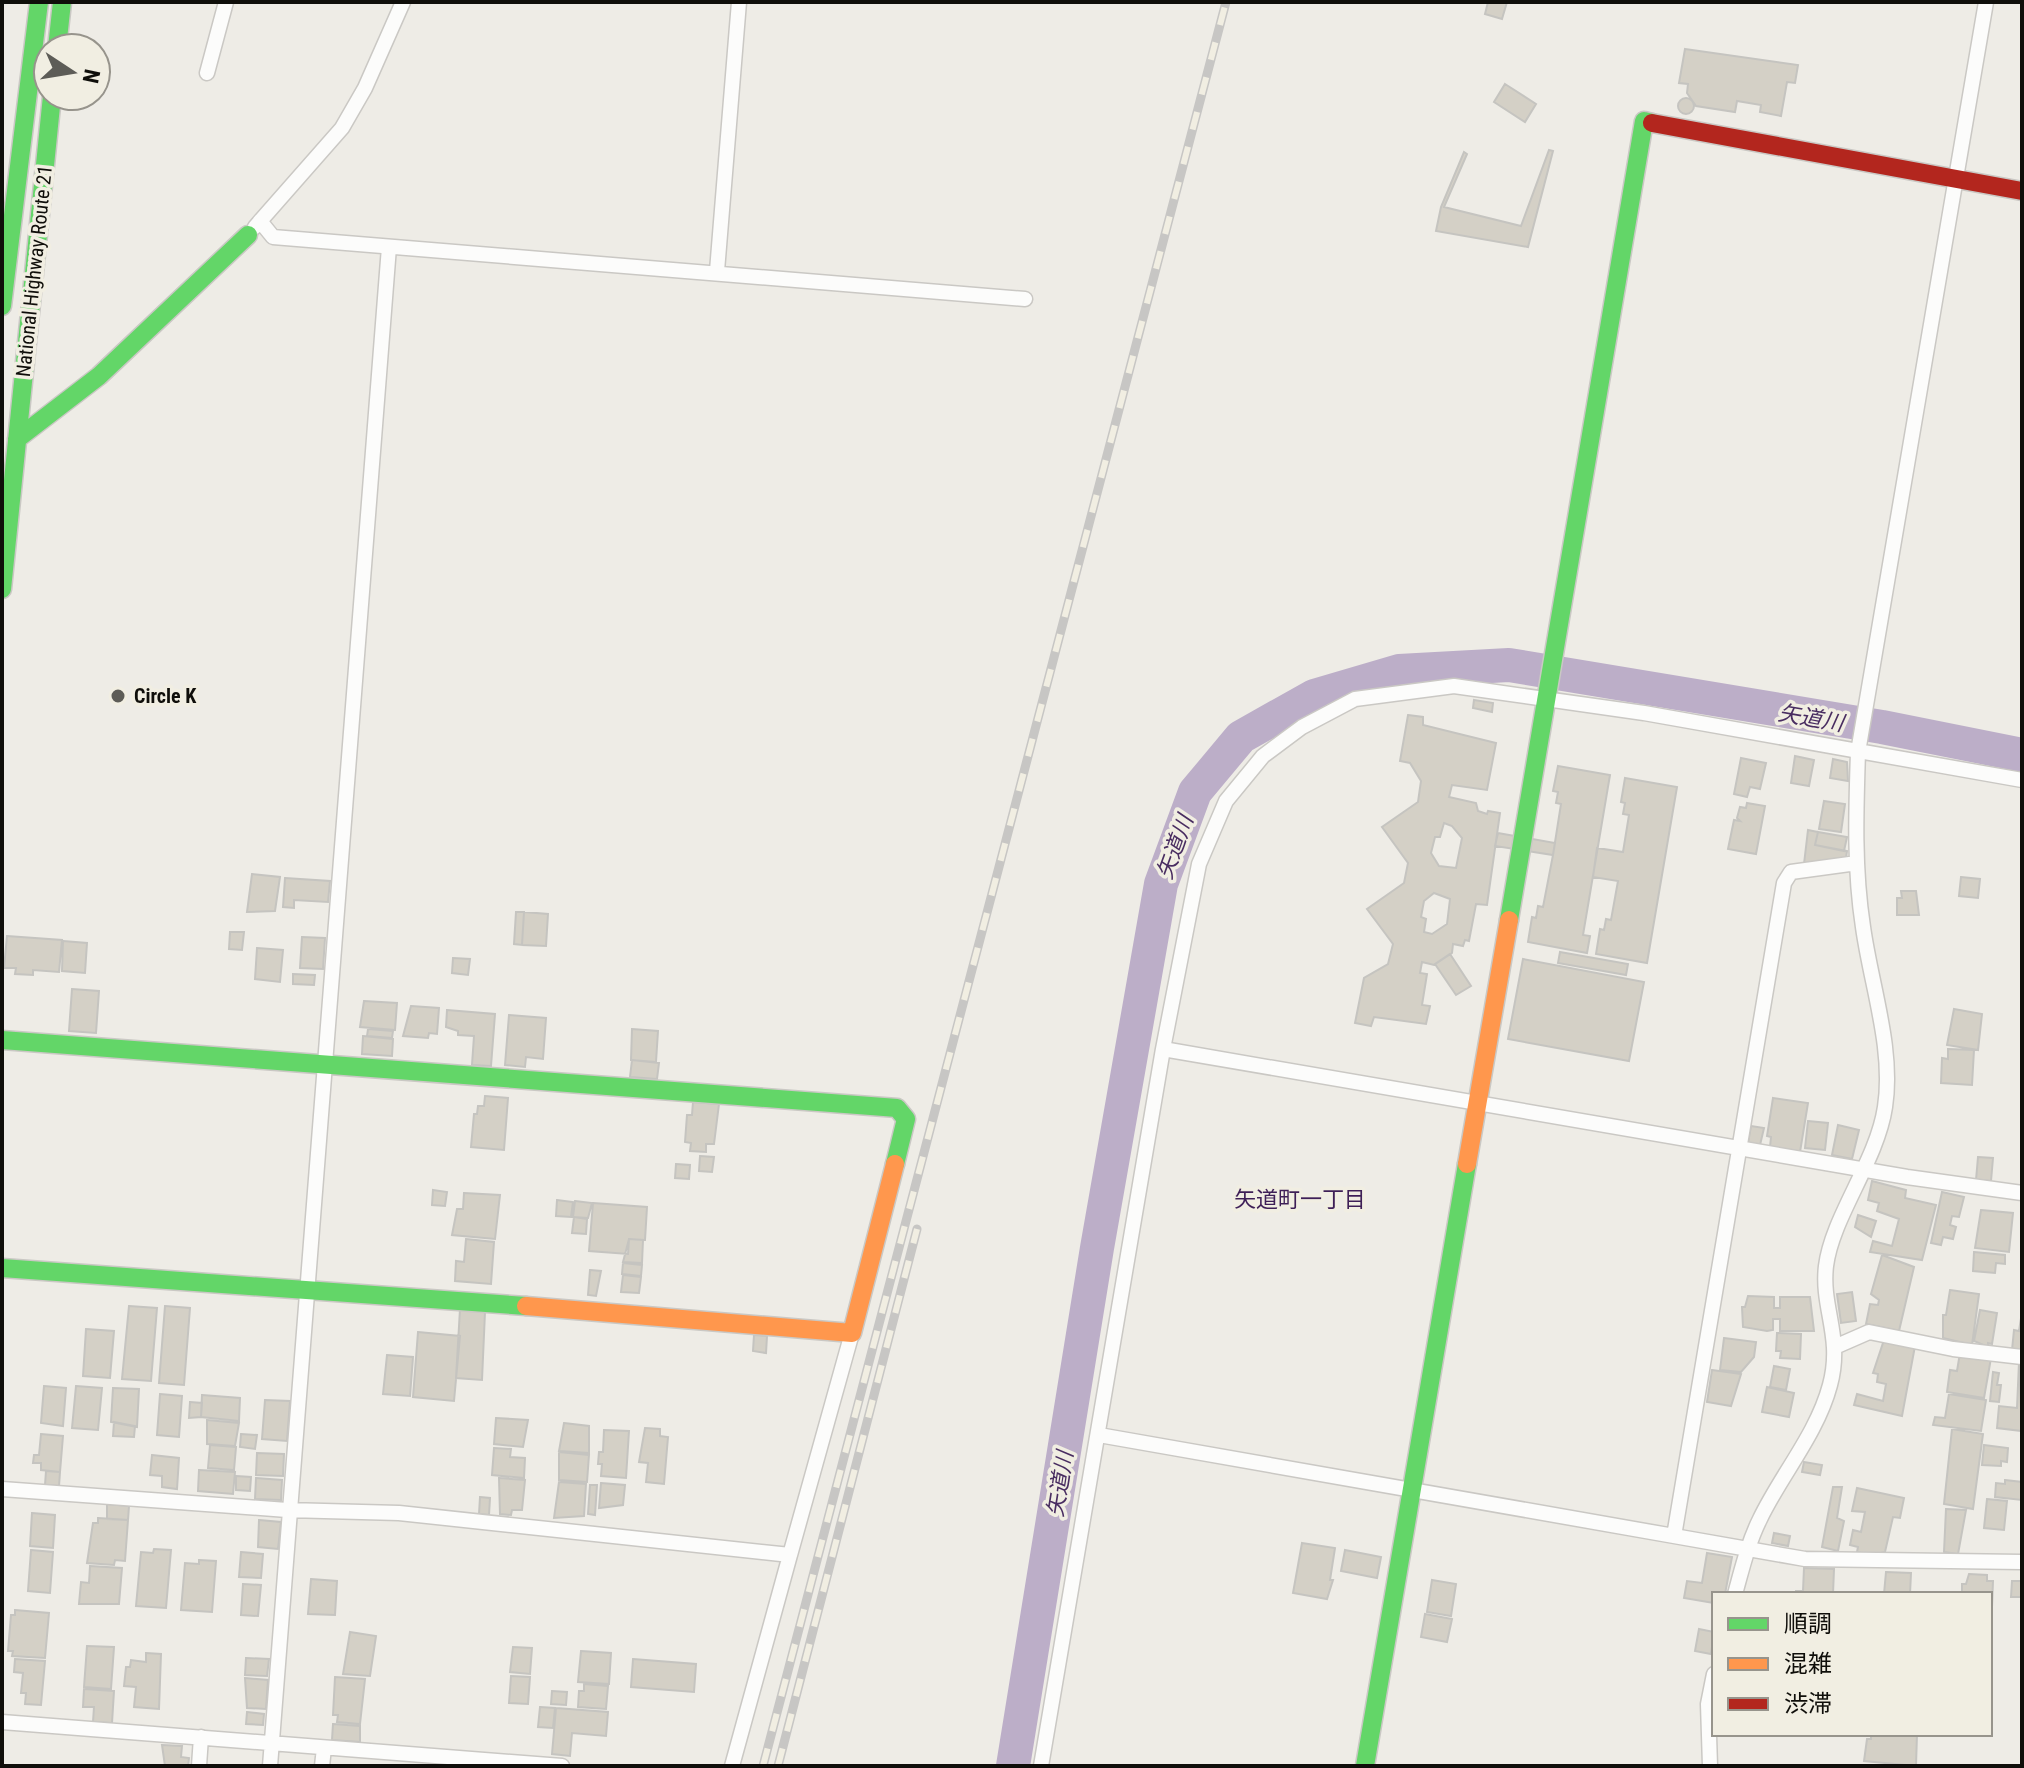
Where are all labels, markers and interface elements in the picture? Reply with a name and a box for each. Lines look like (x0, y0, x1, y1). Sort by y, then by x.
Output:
north arrow (32, 32, 112, 112)
text: N (77, 67, 105, 85)
street label: National Highway Route 21 (11, 164, 57, 378)
place label: Circle K (134, 684, 197, 708)
marker: Circle K (109, 687, 127, 705)
water label: 矢道川 (1776, 700, 1848, 736)
water label: 矢道川 (1152, 810, 1199, 882)
district label: 矢道町一丁目 (1234, 1187, 1366, 1212)
water label: 矢道川 (1042, 1447, 1078, 1519)
legend (1712, 1592, 1992, 1736)
text: 順調 (1784, 1610, 1832, 1638)
text: 混雑 (1784, 1650, 1832, 1678)
text: 渋滞 (1784, 1690, 1832, 1718)

